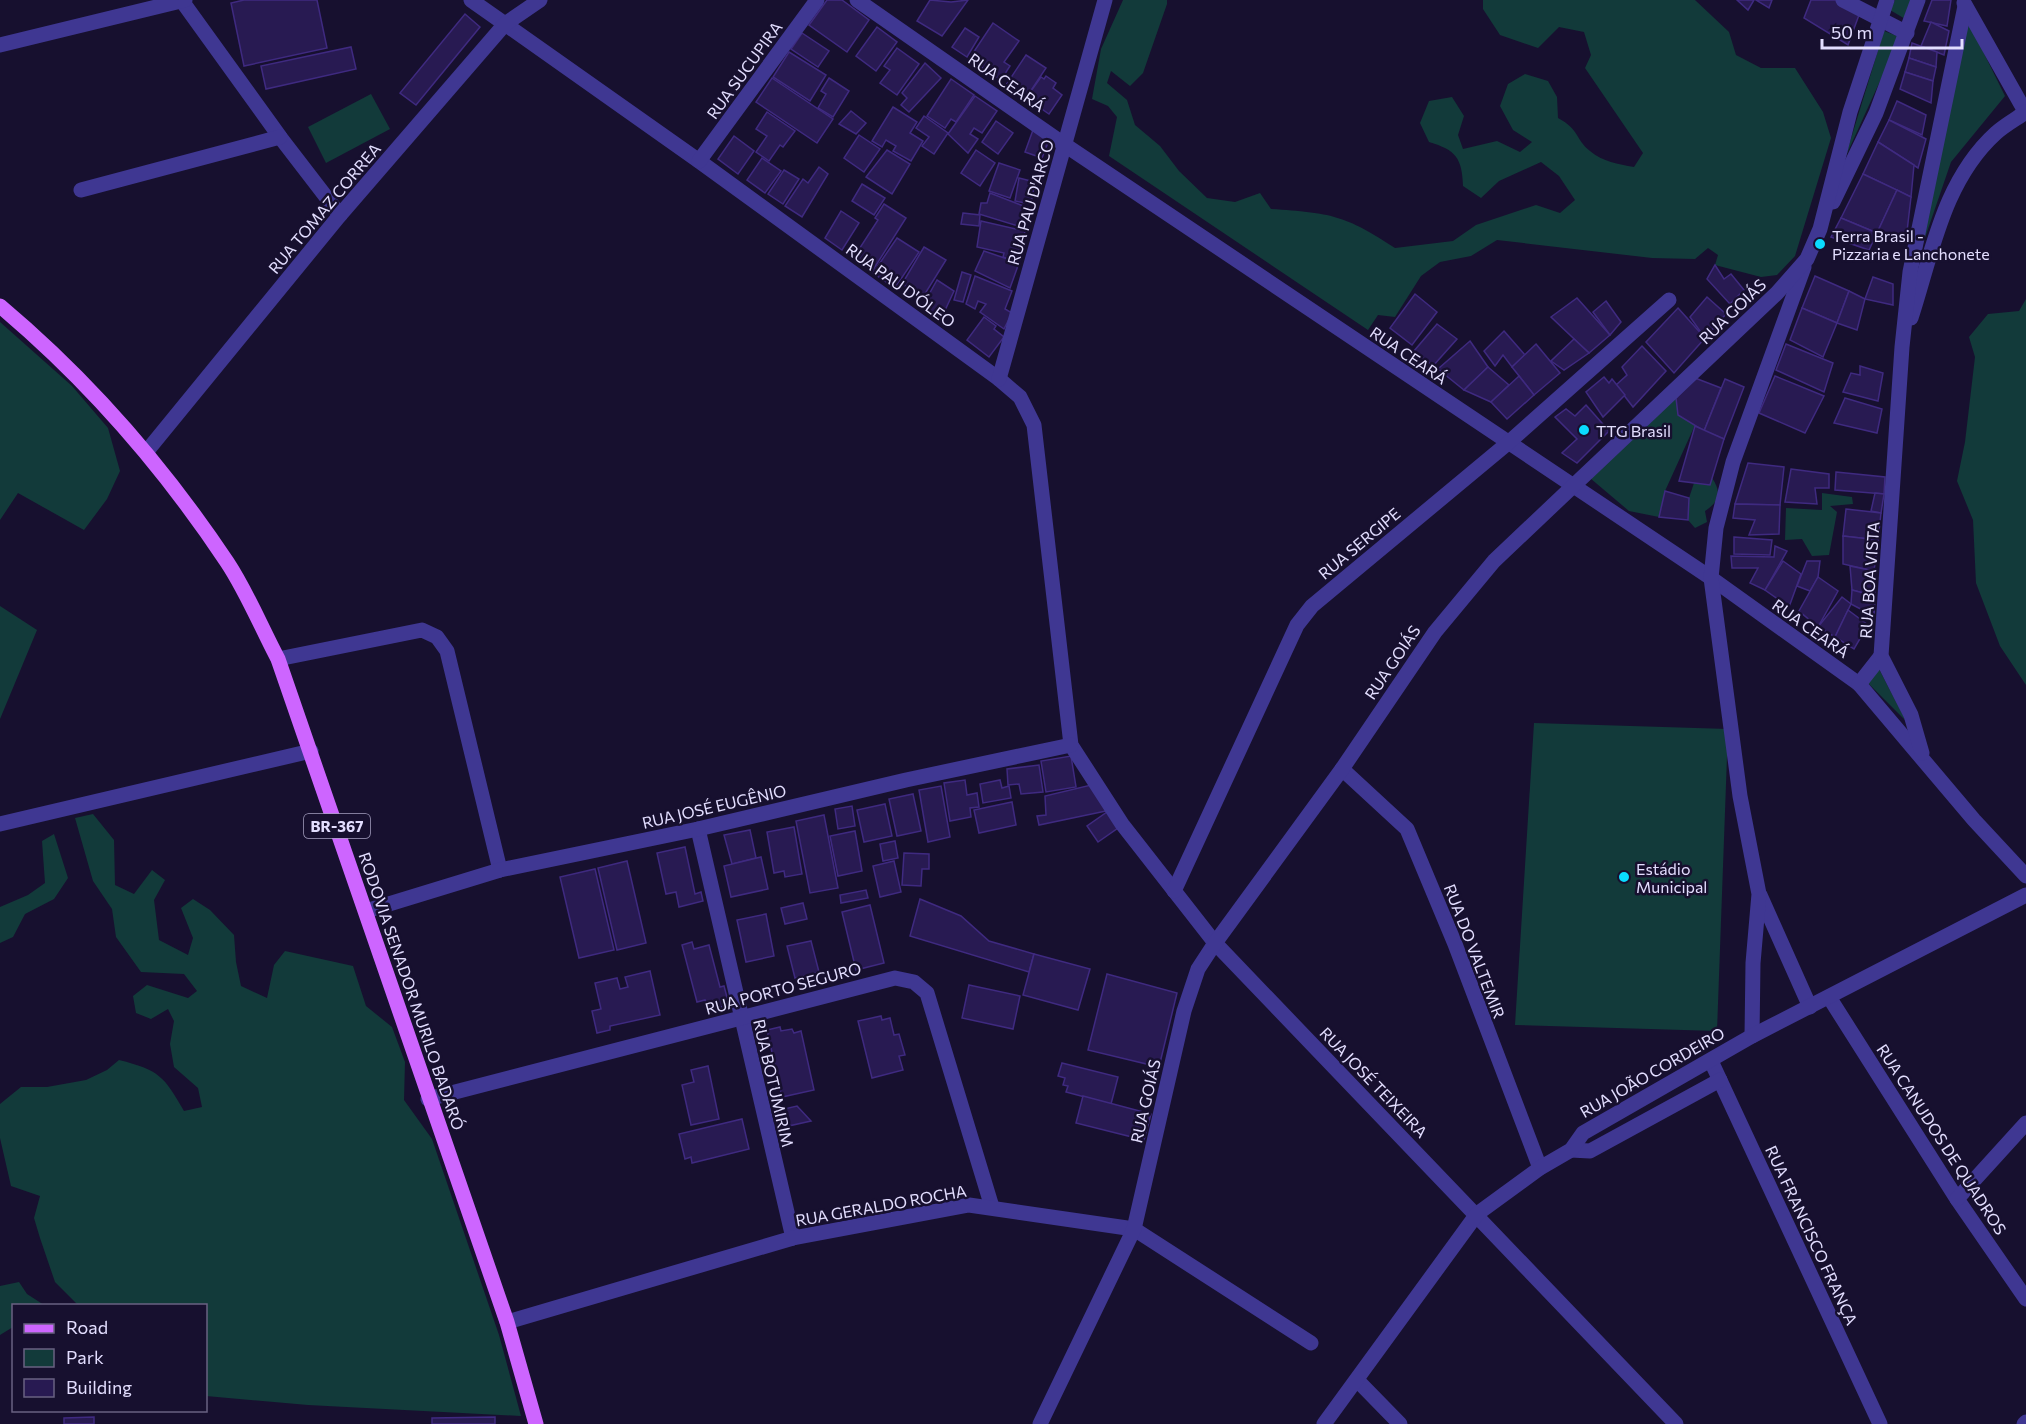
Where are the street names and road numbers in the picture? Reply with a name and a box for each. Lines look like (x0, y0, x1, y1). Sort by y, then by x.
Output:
street label: RUA SUCUPIRA (702, 18, 786, 122)
street label: RUA CEARÁ (965, 49, 1049, 115)
street label: RUA PAU D'ARCO (1003, 137, 1057, 267)
street label: RUA TOMAZ CORREA (264, 139, 384, 277)
street label: RUA PAU D'ÓLEO (843, 239, 959, 331)
street label: RUA GOIÁS (1695, 274, 1769, 348)
street label: RUA CEARÁ (1367, 322, 1451, 388)
street label: RUA SERGIPE (1314, 503, 1404, 583)
street label: RUA BOA VISTA (1855, 521, 1883, 639)
street label: RUA CEARÁ (1769, 595, 1853, 661)
street label: RUA GOIÁS (1360, 621, 1424, 703)
street label: RUA JOSÉ EUGÊNIO (640, 780, 788, 832)
road number: BR-367 (304, 814, 370, 838)
street label: RODOVIA SENADOR MURILO BADARÓ (355, 850, 469, 1132)
street label: RUA DO VALTEMIR (1441, 881, 1509, 1021)
street label: RUA PORTO SEGURO (703, 958, 863, 1018)
street label: RUA BOTUMIRIM (750, 1017, 798, 1149)
street label: RUA JOSÉ TEIXEIRA (1316, 1023, 1432, 1141)
street label: RUA JOÃO CORDEIRO (1576, 1023, 1728, 1121)
street label: RUA CANUDOS DE QUADROS (1873, 1040, 2011, 1238)
street label: RUA GOIÁS (1126, 1057, 1164, 1145)
street label: RUA FRANCISCO FRANÇA (1762, 1142, 1862, 1328)
street label: RUA GERALDO ROCHA (794, 1181, 968, 1229)

